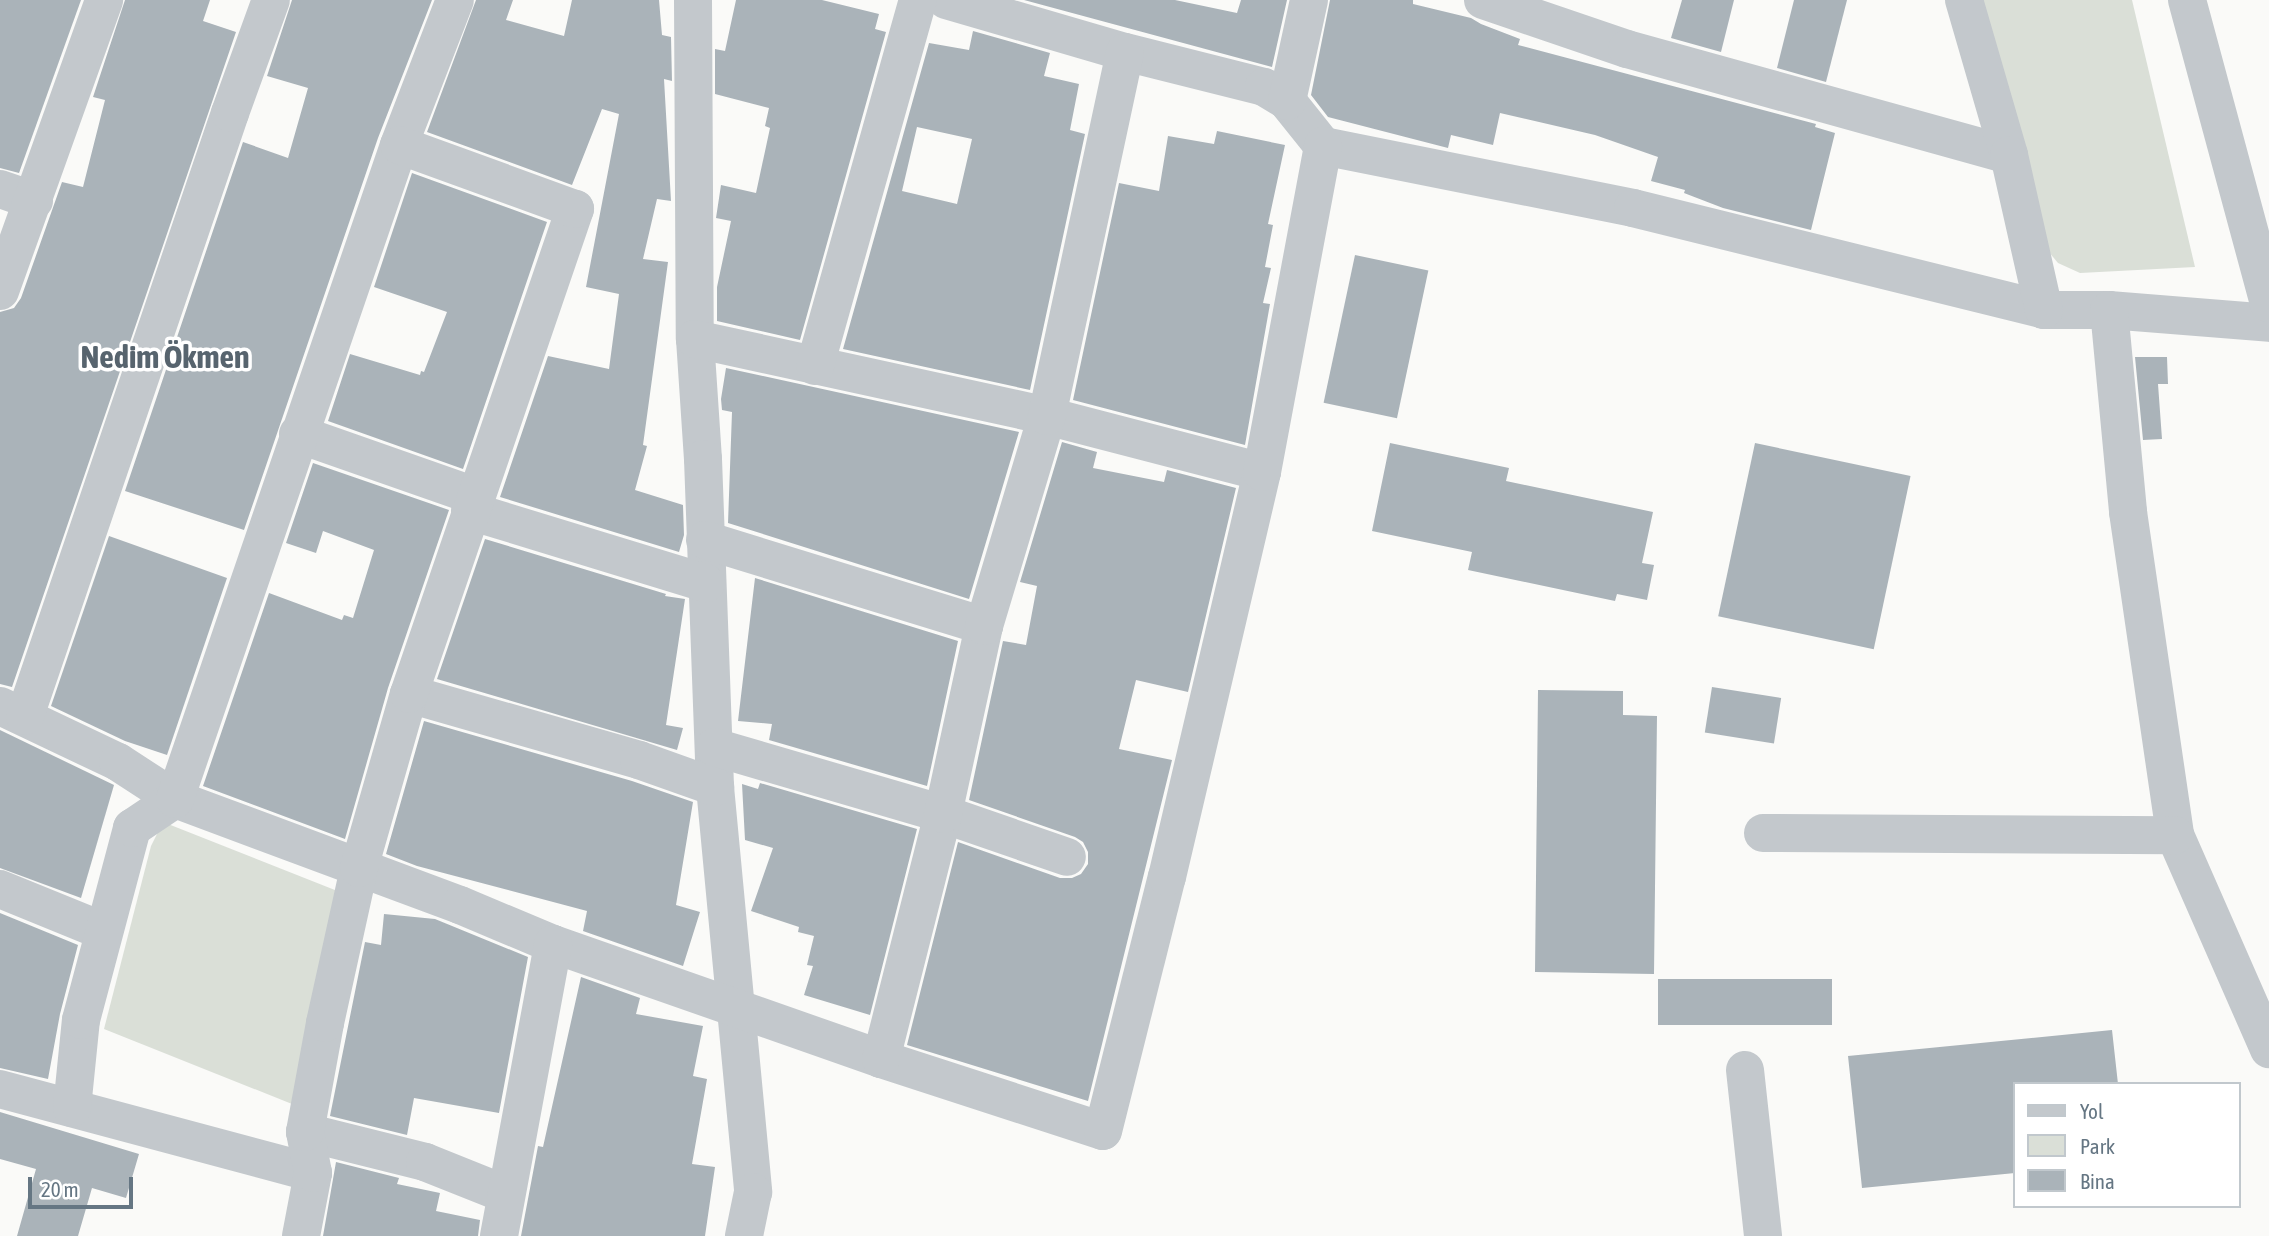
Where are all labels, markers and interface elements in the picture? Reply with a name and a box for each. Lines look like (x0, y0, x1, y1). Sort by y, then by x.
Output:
district label: Nedim Ökmen (80, 338, 250, 376)
legend (2014, 1082, 2241, 1208)
text: Yol (2080, 1099, 2104, 1123)
text: Park (2080, 1134, 2115, 1158)
scale bar (32, 1162, 136, 1206)
text: Bina (2080, 1169, 2115, 1193)
text: 20 m (41, 1177, 79, 1201)

